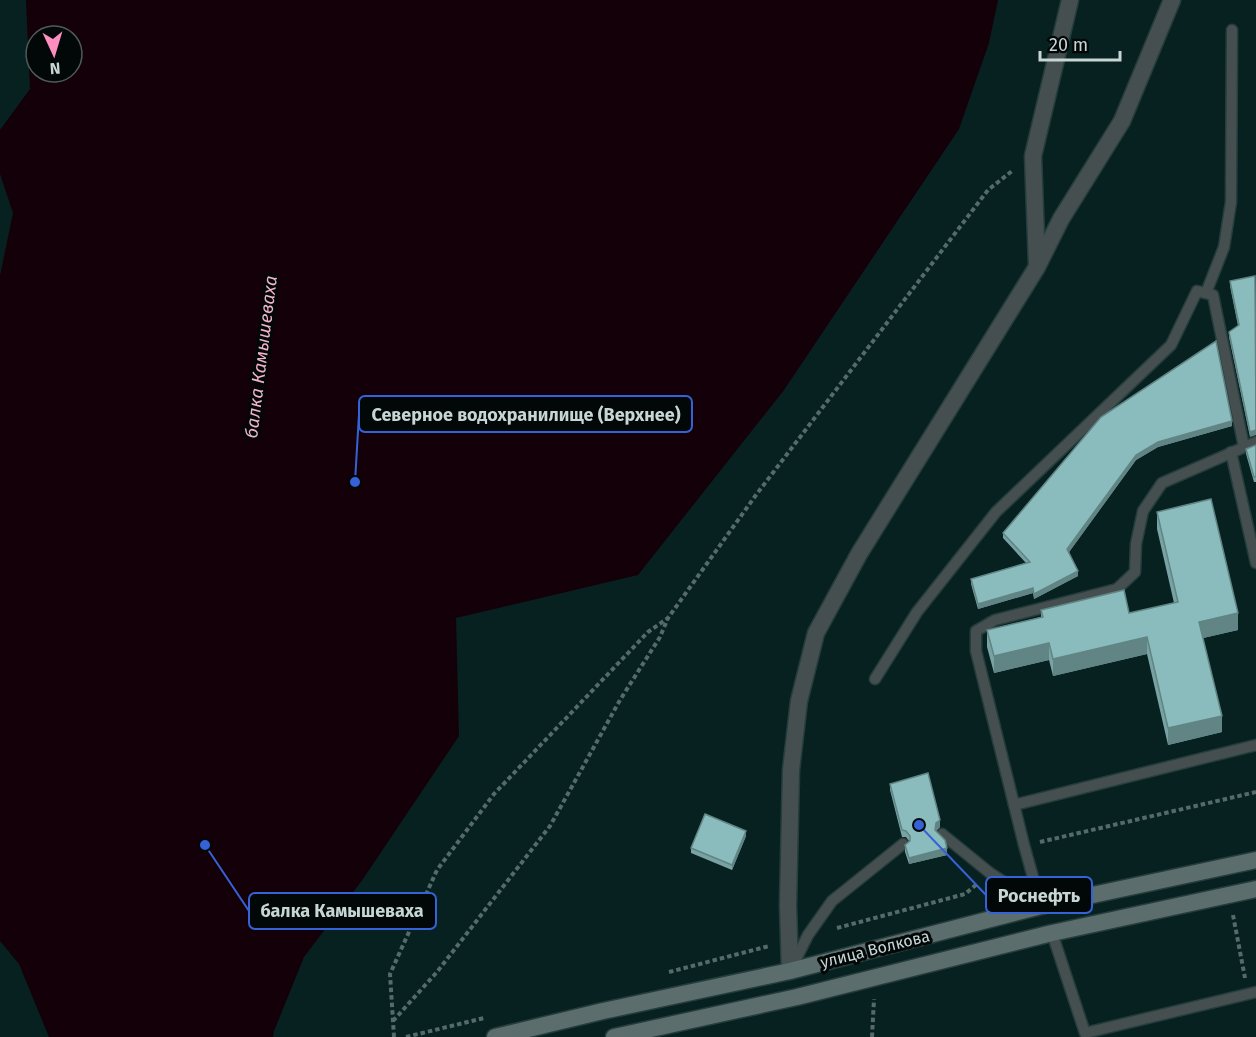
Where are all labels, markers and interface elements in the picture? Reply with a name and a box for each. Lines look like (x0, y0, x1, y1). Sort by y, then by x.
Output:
north arrow (24, 24, 84, 84)
scale bar (1040, 24, 1120, 62)
text: 20 m (1049, 34, 1088, 56)
text: N (49, 59, 61, 78)
water label: балка Камышеваха (240, 274, 282, 440)
callout: Северное водохранилище (Верхнее) (359, 396, 692, 432)
text: Северное водохранилище (Верхнее) (371, 404, 681, 426)
callout: Роснефть (986, 877, 1092, 913)
text: Роснефть (998, 885, 1081, 907)
callout: балка Камышеваха (249, 893, 436, 929)
text: балка Камышеваха (260, 900, 424, 922)
street label: улица Волкова (818, 926, 932, 972)

